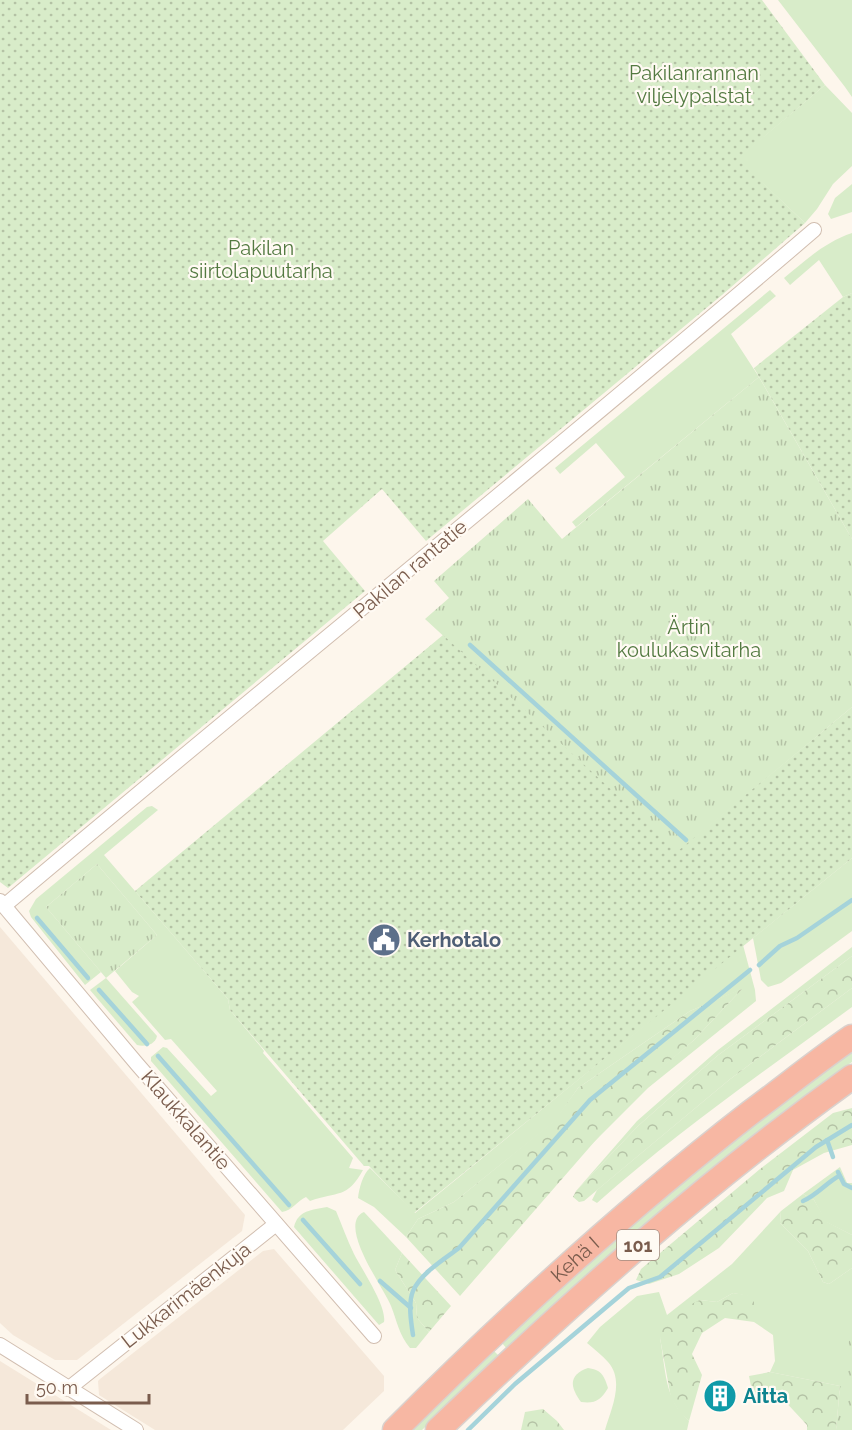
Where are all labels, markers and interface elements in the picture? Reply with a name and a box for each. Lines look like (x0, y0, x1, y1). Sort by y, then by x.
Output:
park label: Pakilanrannan viljelypalstat (629, 61, 759, 108)
park label: Pakilan siirtolapuutarha (189, 236, 333, 283)
street label: Pakilan rantatie (348, 514, 472, 624)
park label: Ärtin koulukasvitarha (617, 615, 761, 662)
public building icon: Kerhotalo (366, 922, 402, 958)
place label: Kerhotalo (407, 928, 501, 952)
street label: Klaukkalantie (136, 1065, 236, 1175)
road number: 101 (617, 1230, 659, 1260)
street label: Kehä I (546, 1232, 604, 1287)
street label: Lukkarimäenkuja (117, 1237, 255, 1353)
scale bar (27, 1367, 148, 1405)
text: 50 m (36, 1377, 78, 1398)
building icon: Aitta (702, 1378, 738, 1414)
place label: Aitta (743, 1384, 788, 1408)

